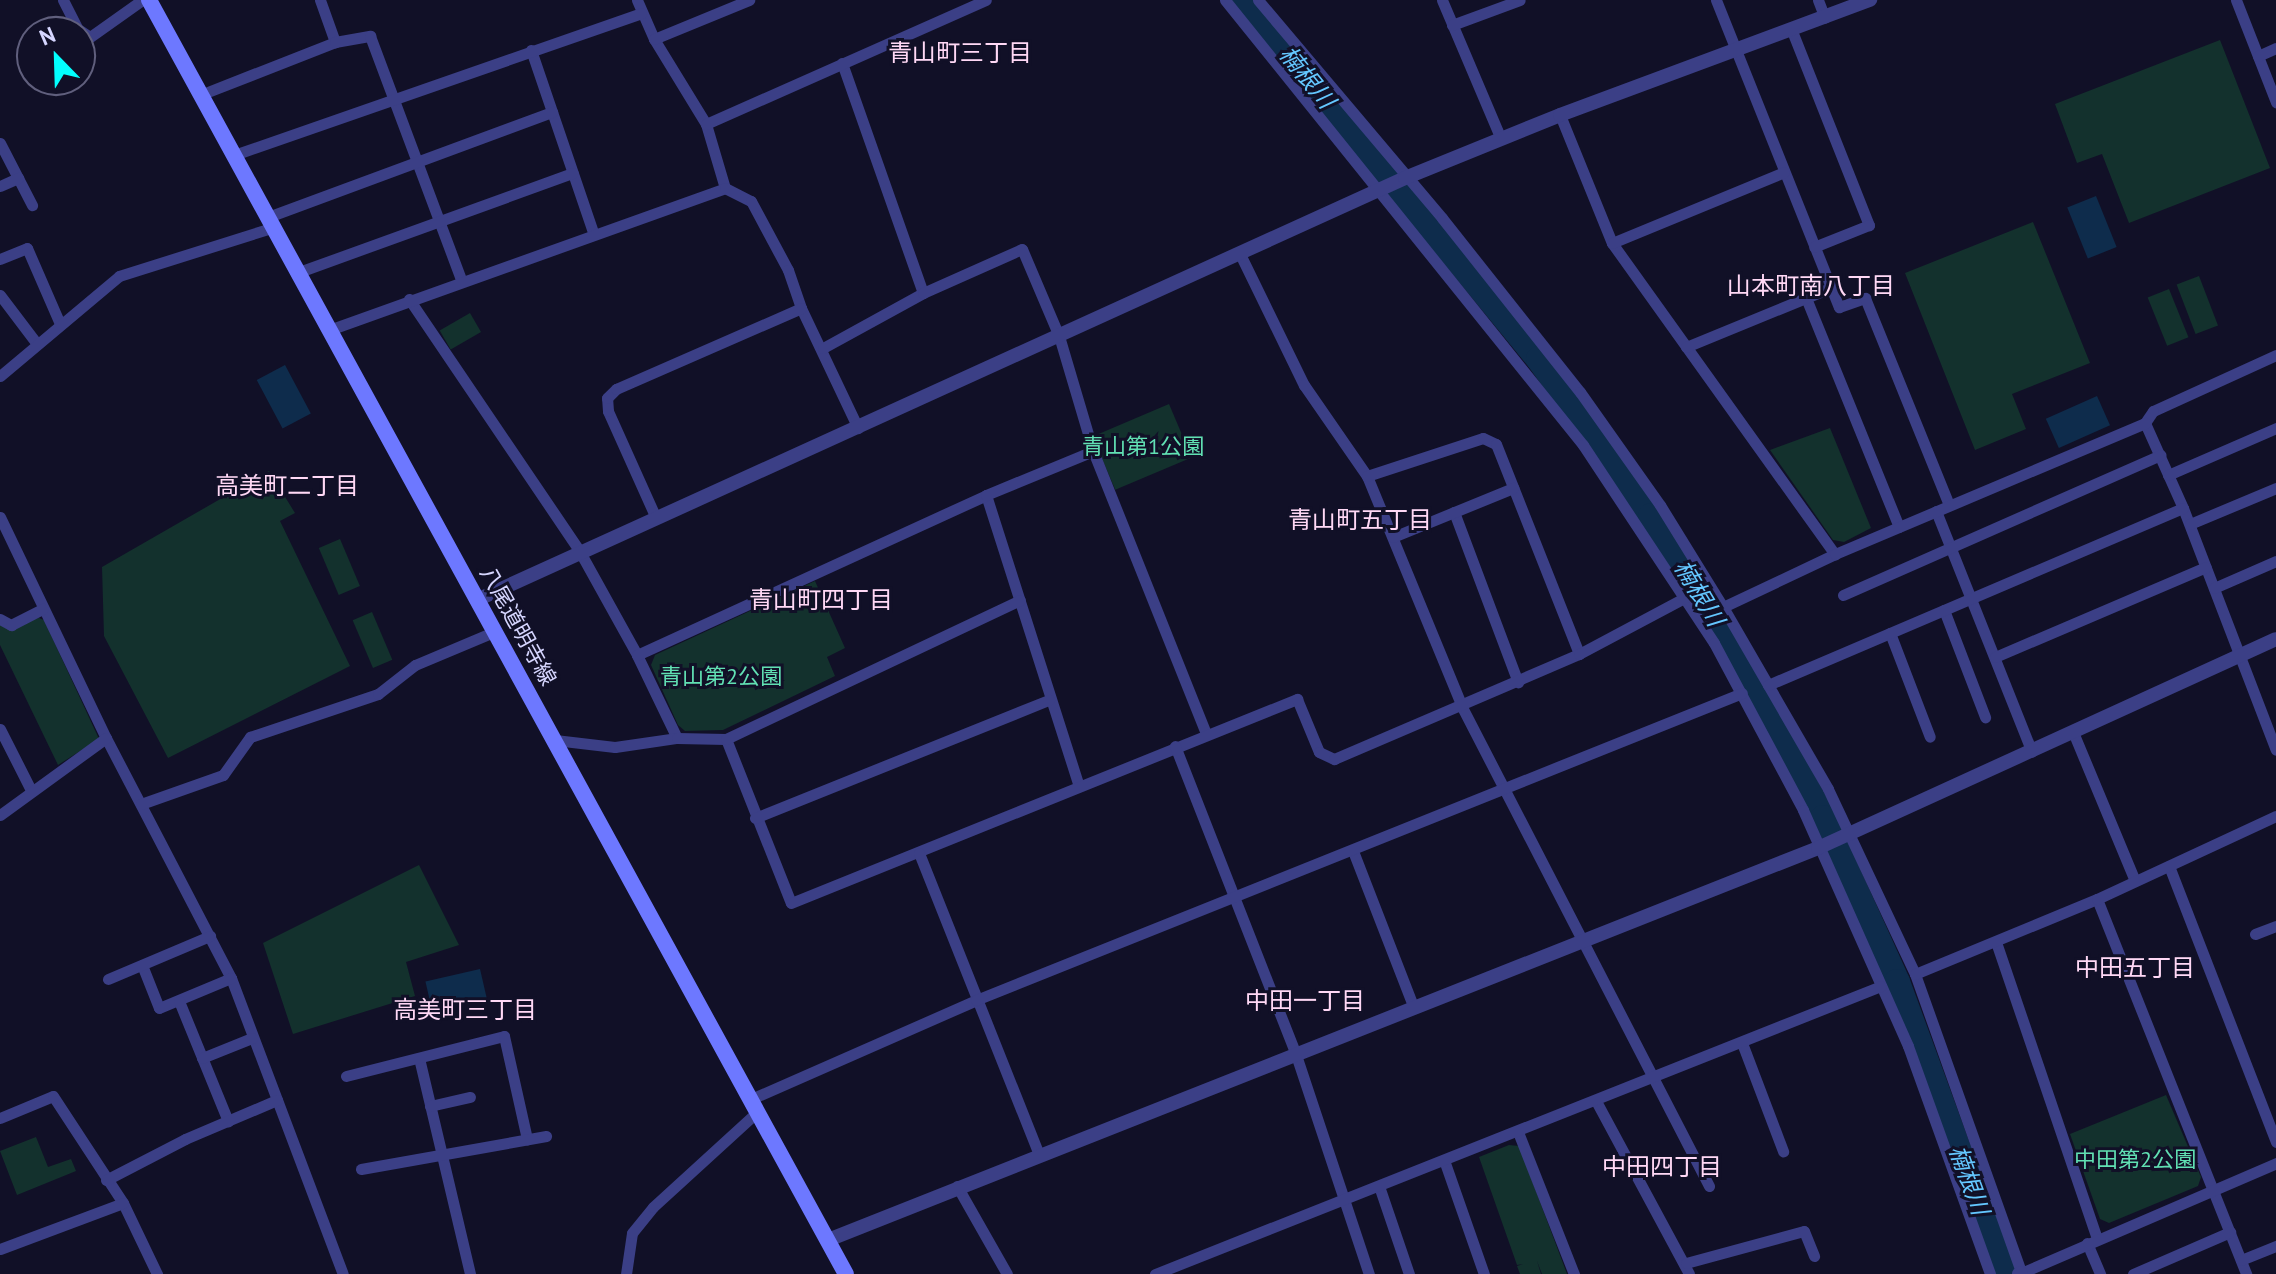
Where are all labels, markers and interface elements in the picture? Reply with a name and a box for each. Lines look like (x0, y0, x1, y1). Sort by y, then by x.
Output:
north arrow (16, 16, 96, 96)
text: N (35, 20, 60, 51)
district label: 青山町三丁目 (888, 39, 1032, 67)
water label: 楠根川 (1273, 40, 1341, 114)
district label: 山本町南八丁目 (1727, 272, 1895, 300)
park label: 青山第1公園 (1082, 434, 1204, 460)
district label: 高美町二丁目 (215, 472, 359, 500)
district label: 青山町五丁目 (1288, 506, 1432, 534)
water label: 楠根川 (1668, 555, 1730, 631)
street label: 八尾道明寺線 (474, 562, 562, 690)
district label: 青山町四丁目 (749, 586, 893, 614)
park label: 青山第2公園 (660, 664, 782, 690)
district label: 中田五丁目 (2075, 954, 2195, 982)
district label: 中田一丁目 (1245, 987, 1365, 1015)
district label: 高美町三丁目 (393, 996, 537, 1024)
water label: 楠根川 (1943, 1141, 1995, 1219)
park label: 中田第2公園 (2074, 1147, 2196, 1173)
district label: 中田四丁目 (1602, 1153, 1722, 1181)

